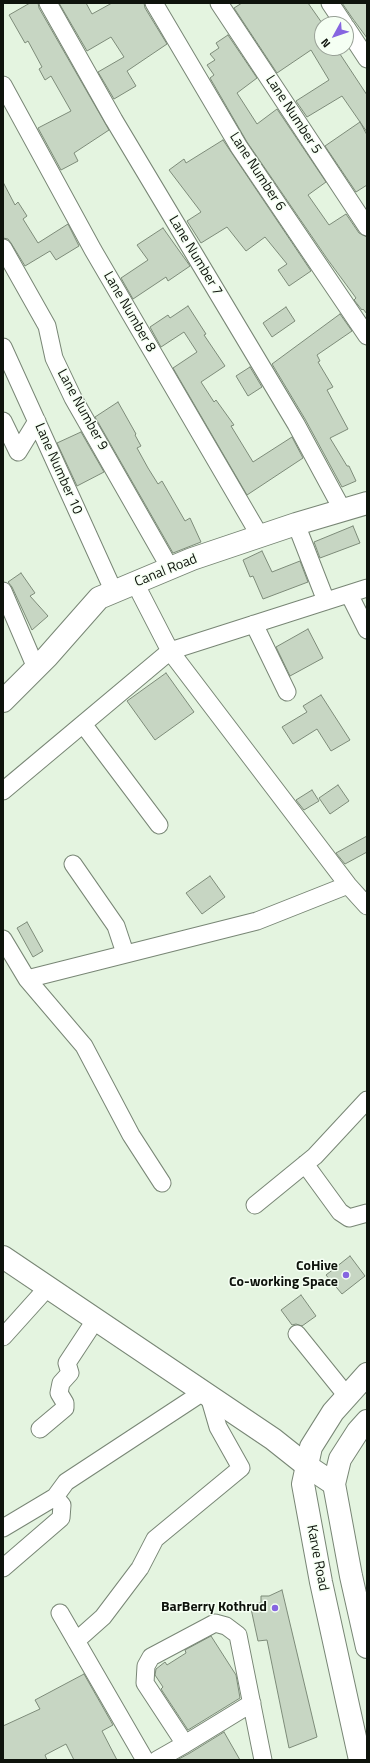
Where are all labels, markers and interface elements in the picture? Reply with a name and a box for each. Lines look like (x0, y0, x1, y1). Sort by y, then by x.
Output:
north arrow (314, 16, 354, 56)
text: N (317, 35, 334, 51)
street label: Lane Number 5 (261, 73, 325, 157)
street label: Lane Number 6 (225, 130, 289, 214)
street label: Lane Number 7 (165, 213, 225, 299)
street label: Lane Number 8 (99, 269, 159, 355)
street label: Lane Number 9 (53, 366, 111, 454)
street label: Lane Number 10 (30, 421, 86, 517)
street label: Canal Road (132, 551, 200, 591)
place label: CoHive Co-working Space (229, 1259, 338, 1292)
marker: CoHive Co-working Space (341, 1270, 351, 1280)
street label: Karve Road (302, 1524, 332, 1592)
place label: BarBerry Kothrud (161, 1600, 267, 1616)
marker: BarBerry Kothrud (270, 1603, 280, 1613)

